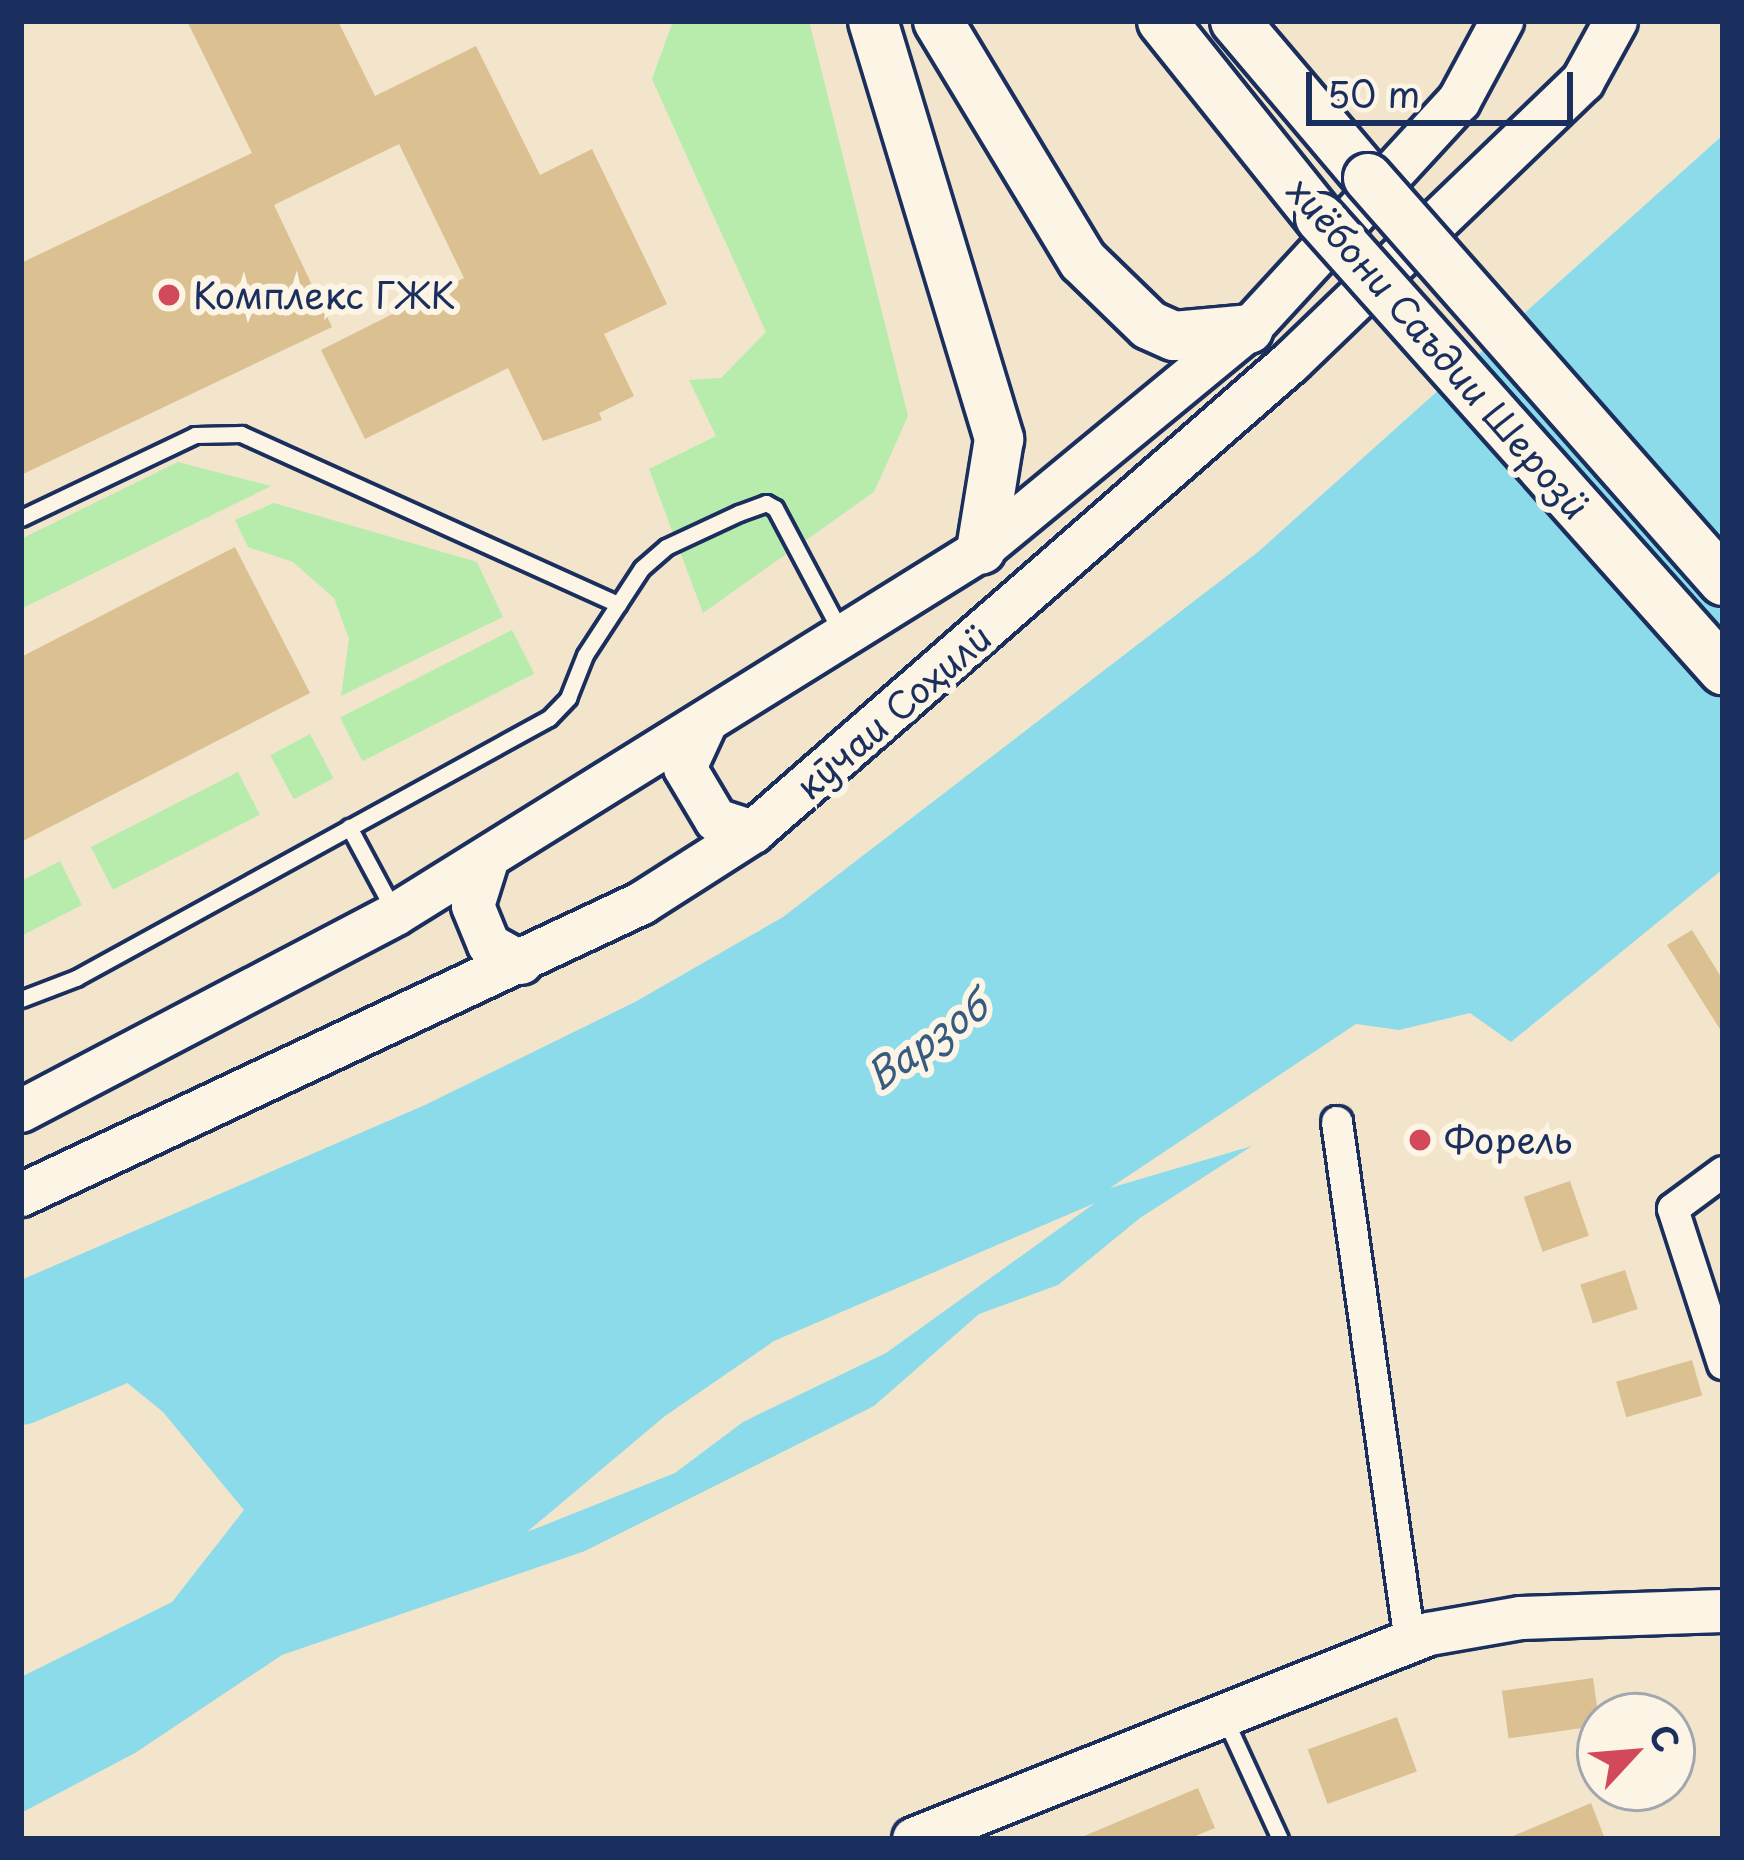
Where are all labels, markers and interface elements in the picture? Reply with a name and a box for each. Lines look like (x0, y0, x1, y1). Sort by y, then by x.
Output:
scale bar (1312, 48, 1579, 122)
text: 50 m (1327, 66, 1420, 120)
street label: хиёбони Саъдии Шерозӣ (1279, 168, 1599, 528)
place label: Комплекс ГЖК (193, 273, 456, 317)
marker: Комплекс ГЖК (156, 282, 182, 308)
street label: кӯчаи Соҳилӣ (787, 615, 999, 807)
water label: Варзоб (856, 981, 996, 1099)
place label: Форель (1444, 1118, 1572, 1162)
marker: Форель (1407, 1127, 1433, 1153)
north arrow (1576, 1692, 1696, 1812)
text: С (1638, 1715, 1694, 1760)

